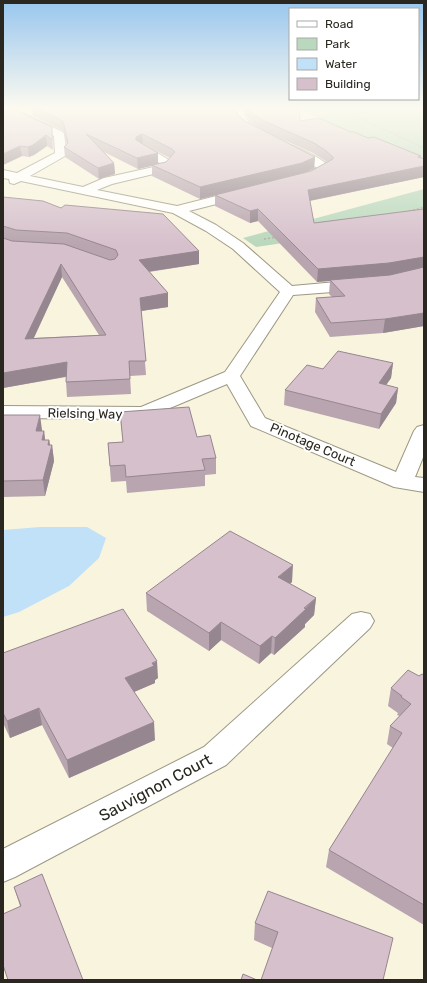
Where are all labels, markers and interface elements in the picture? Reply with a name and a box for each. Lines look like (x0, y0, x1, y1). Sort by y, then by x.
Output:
legend (289, 8, 419, 100)
text: Road (325, 17, 353, 31)
text: Park (325, 37, 351, 51)
text: Water (325, 57, 357, 71)
text: Building (325, 77, 371, 91)
street label: Rielsing Way (47, 405, 123, 423)
street label: Pinotage Court (267, 420, 358, 470)
street label: Sauvignon Court (96, 750, 215, 825)

